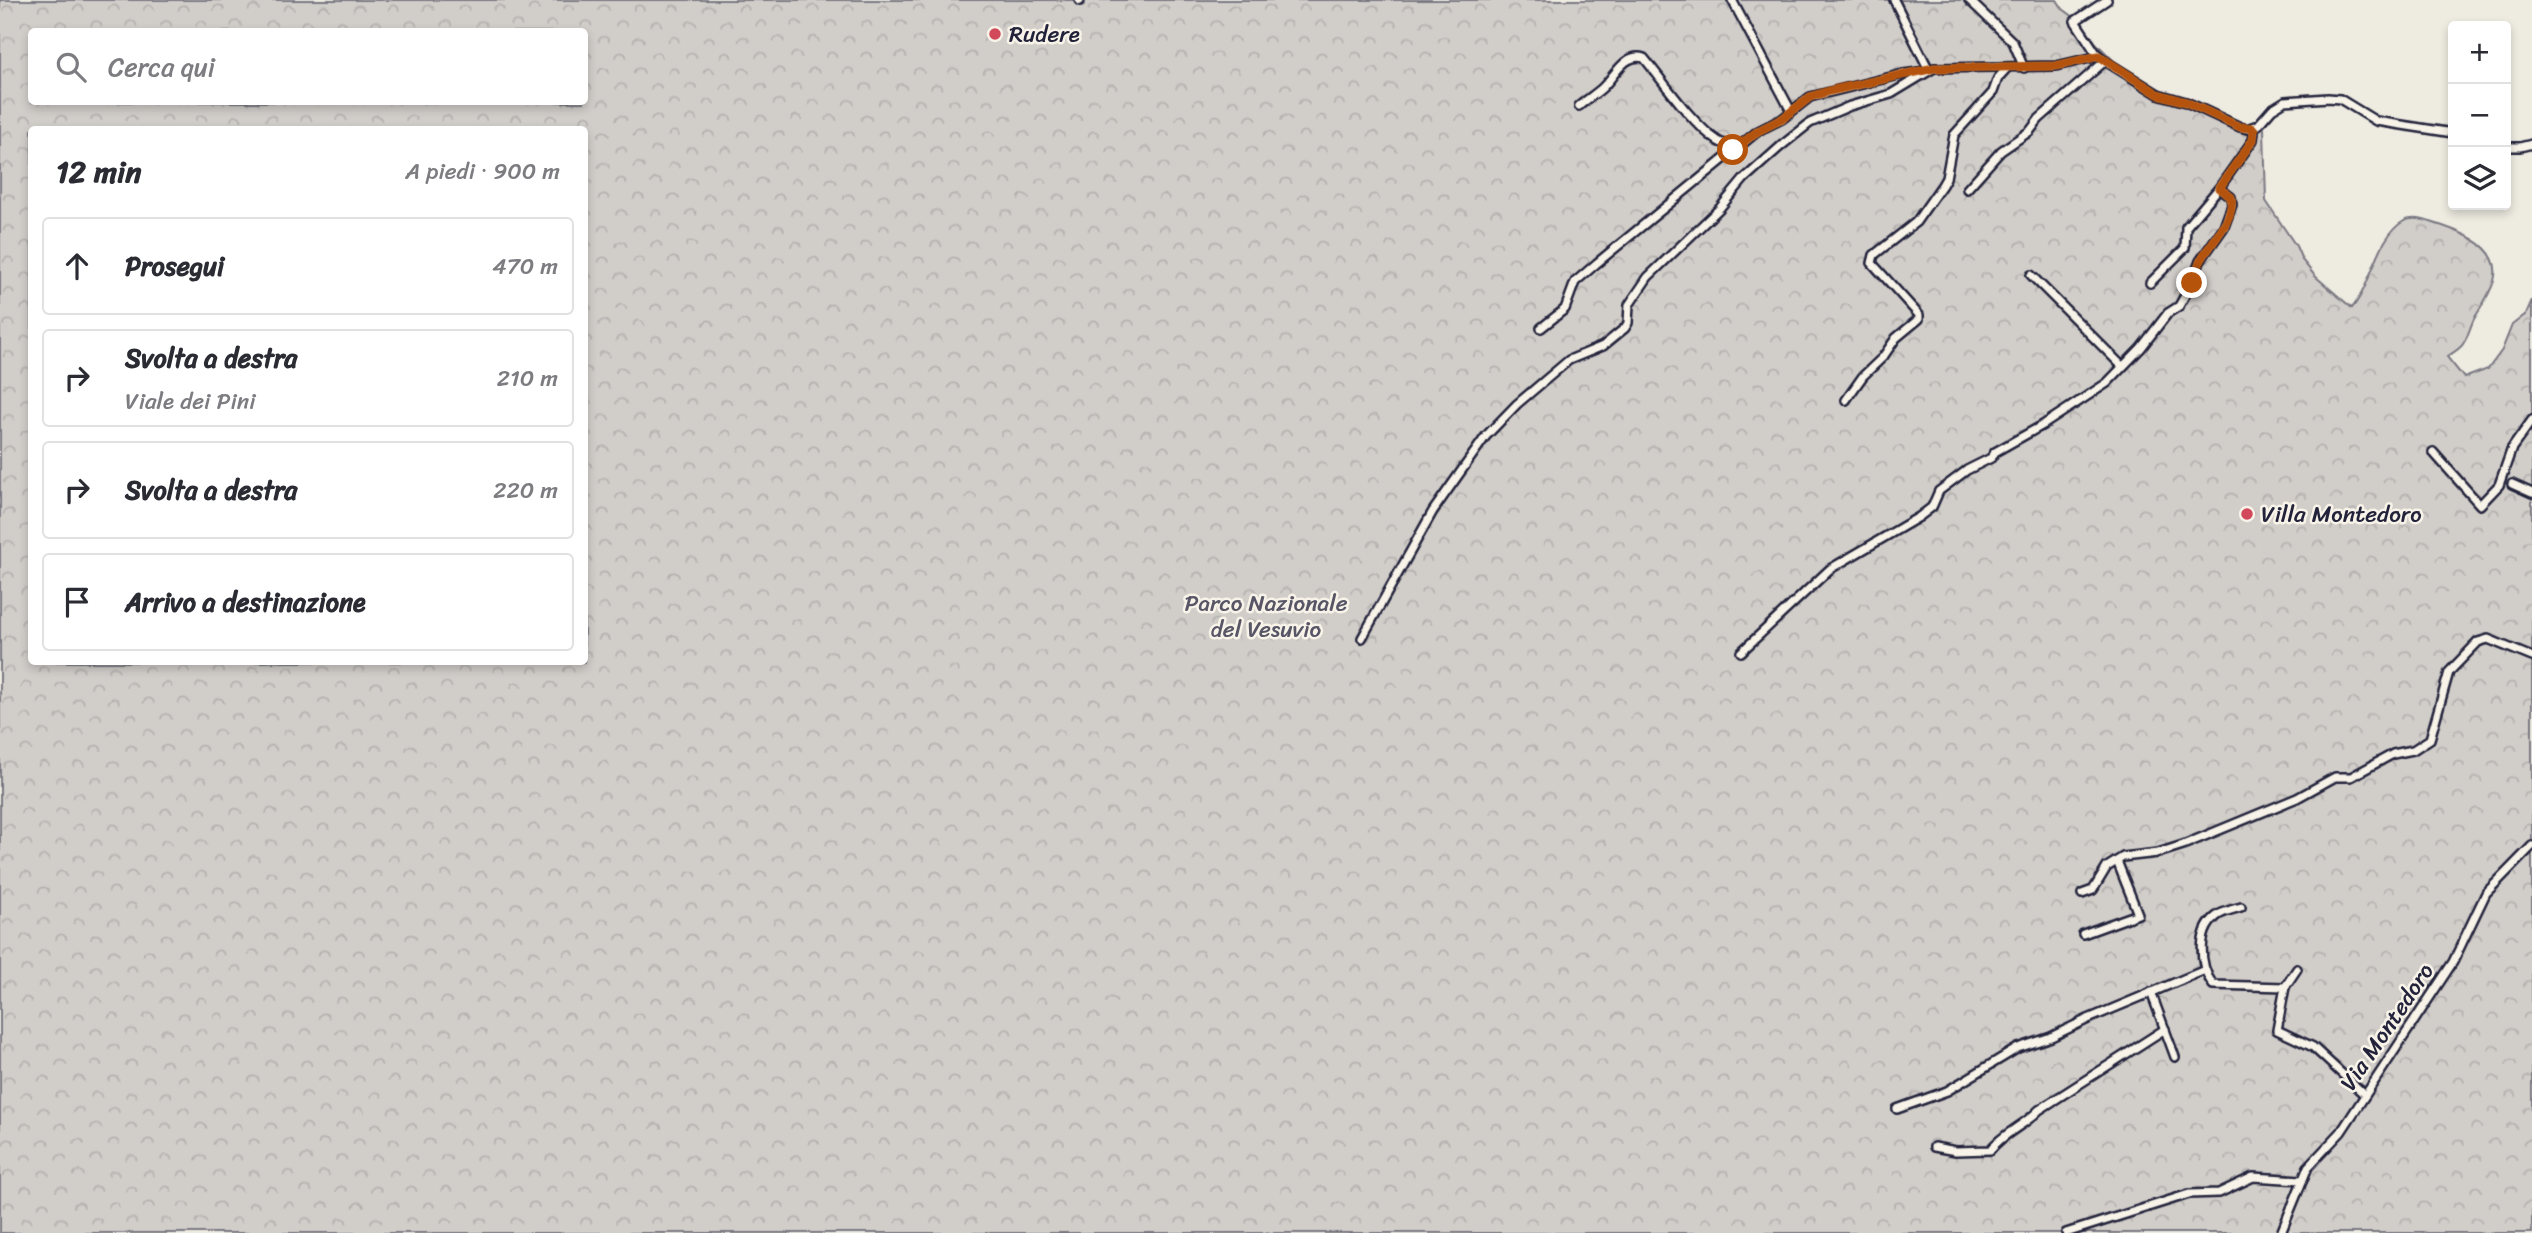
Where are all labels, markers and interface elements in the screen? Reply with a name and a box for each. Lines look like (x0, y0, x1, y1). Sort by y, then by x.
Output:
place label: Rudere (1009, 14, 1080, 55)
map controls (2448, 21, 2511, 210)
button: + (2448, 21, 2511, 84)
marker: Rudere (987, 26, 1003, 42)
search box (28, 28, 588, 105)
text: Cerca qui (108, 44, 215, 90)
icon: search (52, 48, 90, 86)
button: − (2448, 84, 2511, 147)
route start (1717, 134, 1748, 165)
text: 12 min (56, 145, 141, 199)
button: layers (2448, 147, 2511, 210)
text: A piedi · 900 m (405, 151, 560, 192)
text: Prosegui (125, 243, 224, 289)
text: 470 m (492, 246, 558, 287)
icon: ahead (58, 247, 96, 285)
route end (2176, 267, 2207, 298)
text: Svolta a destra (125, 335, 297, 381)
text: 210 m (497, 358, 558, 399)
icon: right (58, 359, 96, 397)
text: Viale dei Pini (125, 381, 256, 422)
text: Svolta a destra (125, 467, 297, 513)
text: 220 m (493, 470, 558, 511)
icon: right (58, 471, 96, 509)
place label: Villa Montedoro (2261, 494, 2422, 535)
marker: Villa Montedoro (2239, 506, 2255, 522)
text: Arrivo a destinazione (125, 579, 366, 625)
icon: arrive (58, 583, 96, 621)
park label: Parco Nazionale del Vesuvio (1184, 583, 1348, 650)
street label: Via Montedoro (2329, 954, 2445, 1100)

